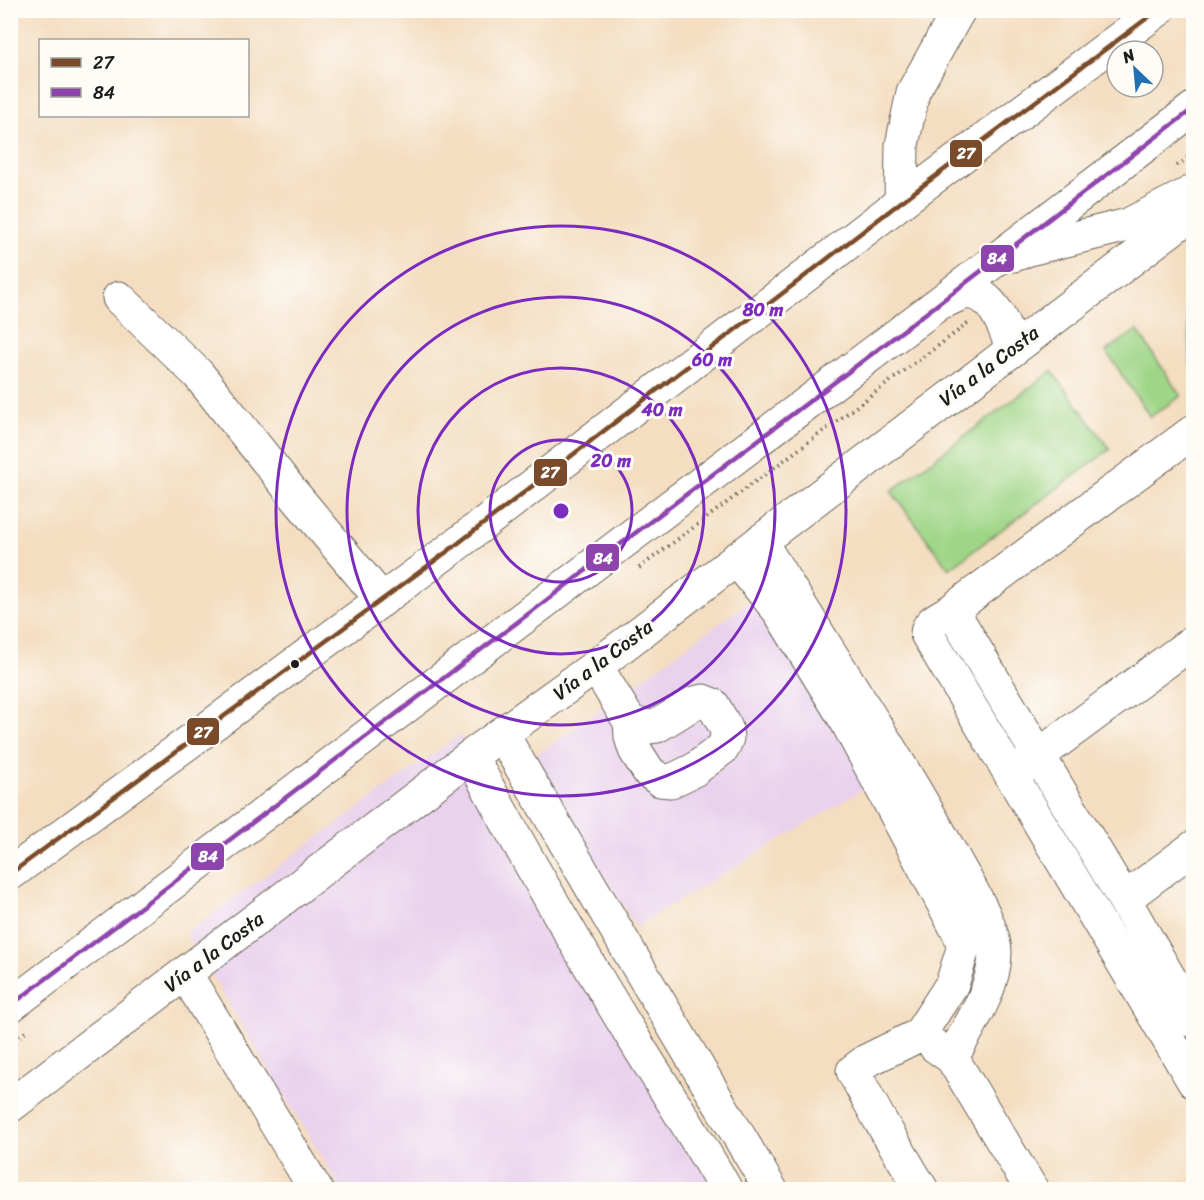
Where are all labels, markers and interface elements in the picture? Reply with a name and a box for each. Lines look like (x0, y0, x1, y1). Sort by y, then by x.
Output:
legend (39, 39, 249, 117)
north arrow (1105, 39, 1165, 99)
text: N (1116, 40, 1141, 72)
text: 27 (93, 47, 115, 79)
text: 84 (93, 77, 115, 109)
line badge: 27 (949, 139, 983, 168)
text: 27 (956, 139, 977, 168)
line badge: 84 (980, 244, 1015, 273)
text: 84 (986, 244, 1007, 273)
text: 80 m (742, 294, 784, 326)
street label: Vía a la Costa (931, 316, 1048, 416)
text: 60 m (691, 344, 732, 376)
text: 40 m (640, 394, 683, 426)
text: 20 m (590, 445, 631, 477)
line badge: 27 (533, 458, 568, 487)
text: 27 (540, 458, 561, 487)
centre of rings (551, 501, 571, 521)
line badge: 84 (585, 543, 620, 572)
text: 84 (592, 544, 613, 573)
street label: Vía a la Costa (545, 610, 662, 710)
unlabelled marker (289, 658, 301, 670)
line badge: 27 (186, 717, 220, 746)
text: 27 (193, 718, 214, 747)
line badge: 84 (190, 842, 225, 871)
text: 84 (197, 842, 218, 871)
street label: Vía a la Costa (156, 902, 273, 1002)

